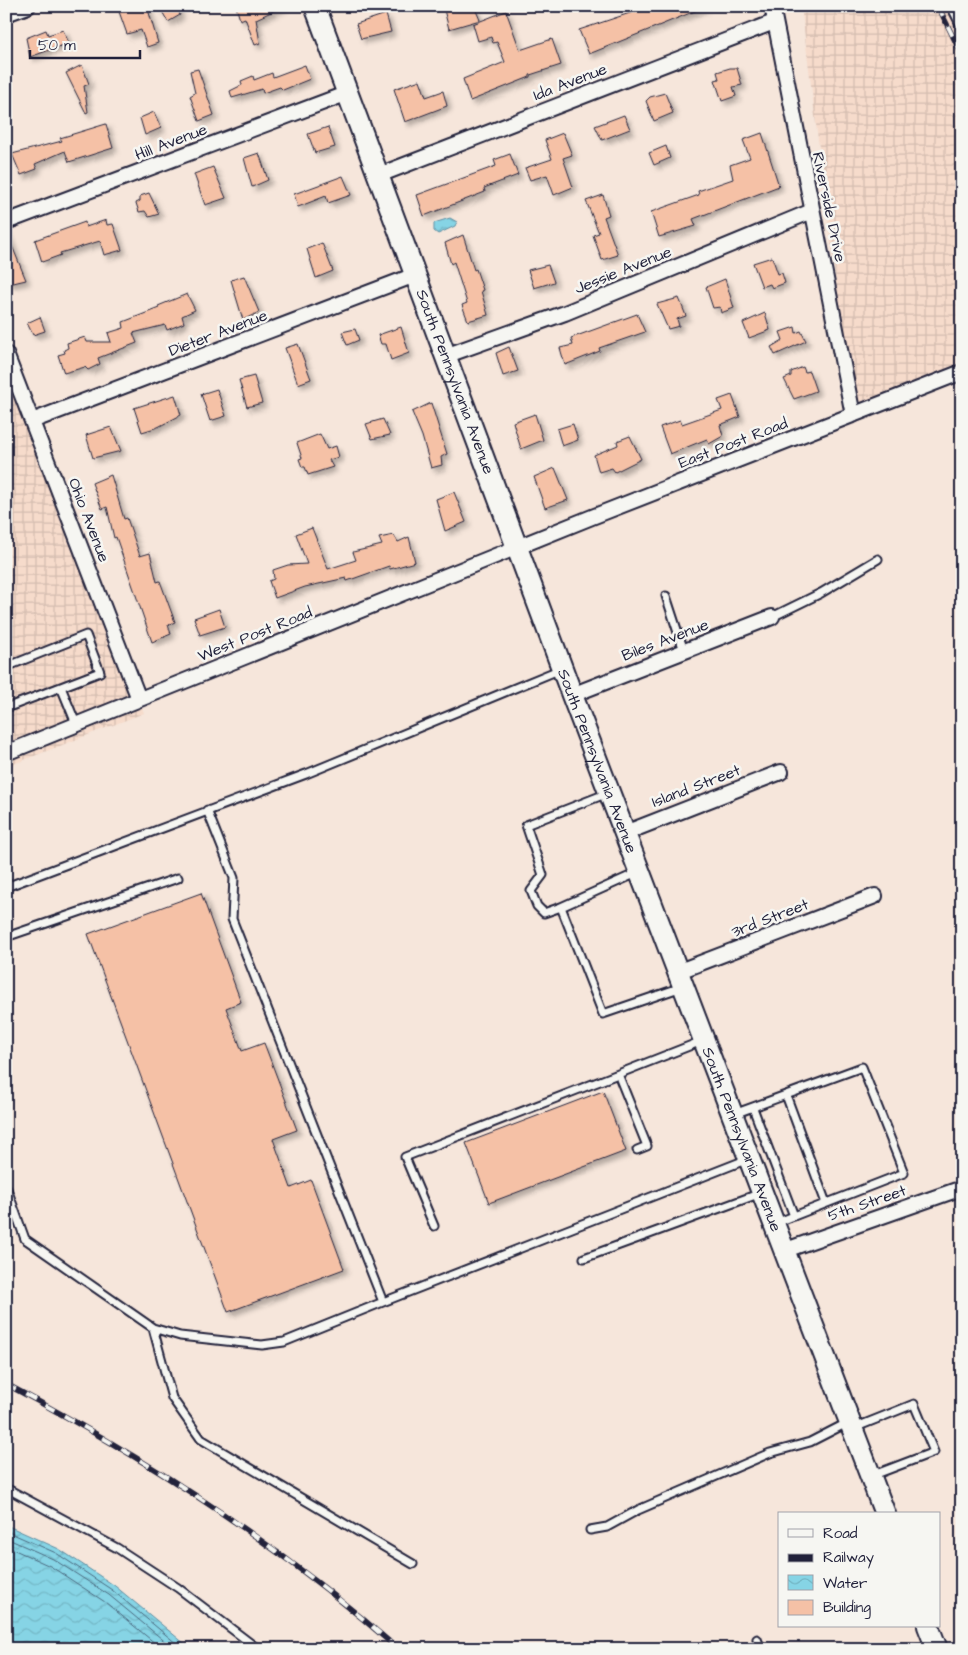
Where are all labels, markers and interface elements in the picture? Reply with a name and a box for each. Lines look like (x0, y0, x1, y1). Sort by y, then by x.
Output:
scale bar (30, 28, 140, 60)
text: 50 m (38, 35, 76, 56)
street label: Ida Avenue (530, 58, 610, 106)
street label: Hill Avenue (132, 118, 211, 166)
street label: Riverside Drive (807, 150, 851, 264)
street label: Jessie Avenue (571, 240, 675, 299)
street label: South Pennsylvania Avenue (411, 286, 500, 478)
street label: Dieter Avenue (166, 304, 271, 362)
street label: East Post Road (675, 412, 791, 474)
street label: Ohio Avenue (63, 475, 115, 566)
street label: West Post Road (195, 601, 315, 667)
street label: Biles Avenue (618, 613, 712, 667)
street label: South Pennsylvania Avenue (552, 666, 643, 857)
street label: Island Street (649, 759, 744, 813)
street label: 3rd Street (728, 893, 812, 943)
street label: South Pennsylvania Avenue (697, 1044, 787, 1235)
street label: 5th Street (825, 1179, 910, 1227)
legend (778, 1512, 940, 1628)
text: Road (823, 1523, 858, 1544)
text: Railway (823, 1547, 874, 1569)
text: Water (823, 1573, 867, 1594)
text: Building (823, 1597, 871, 1619)

